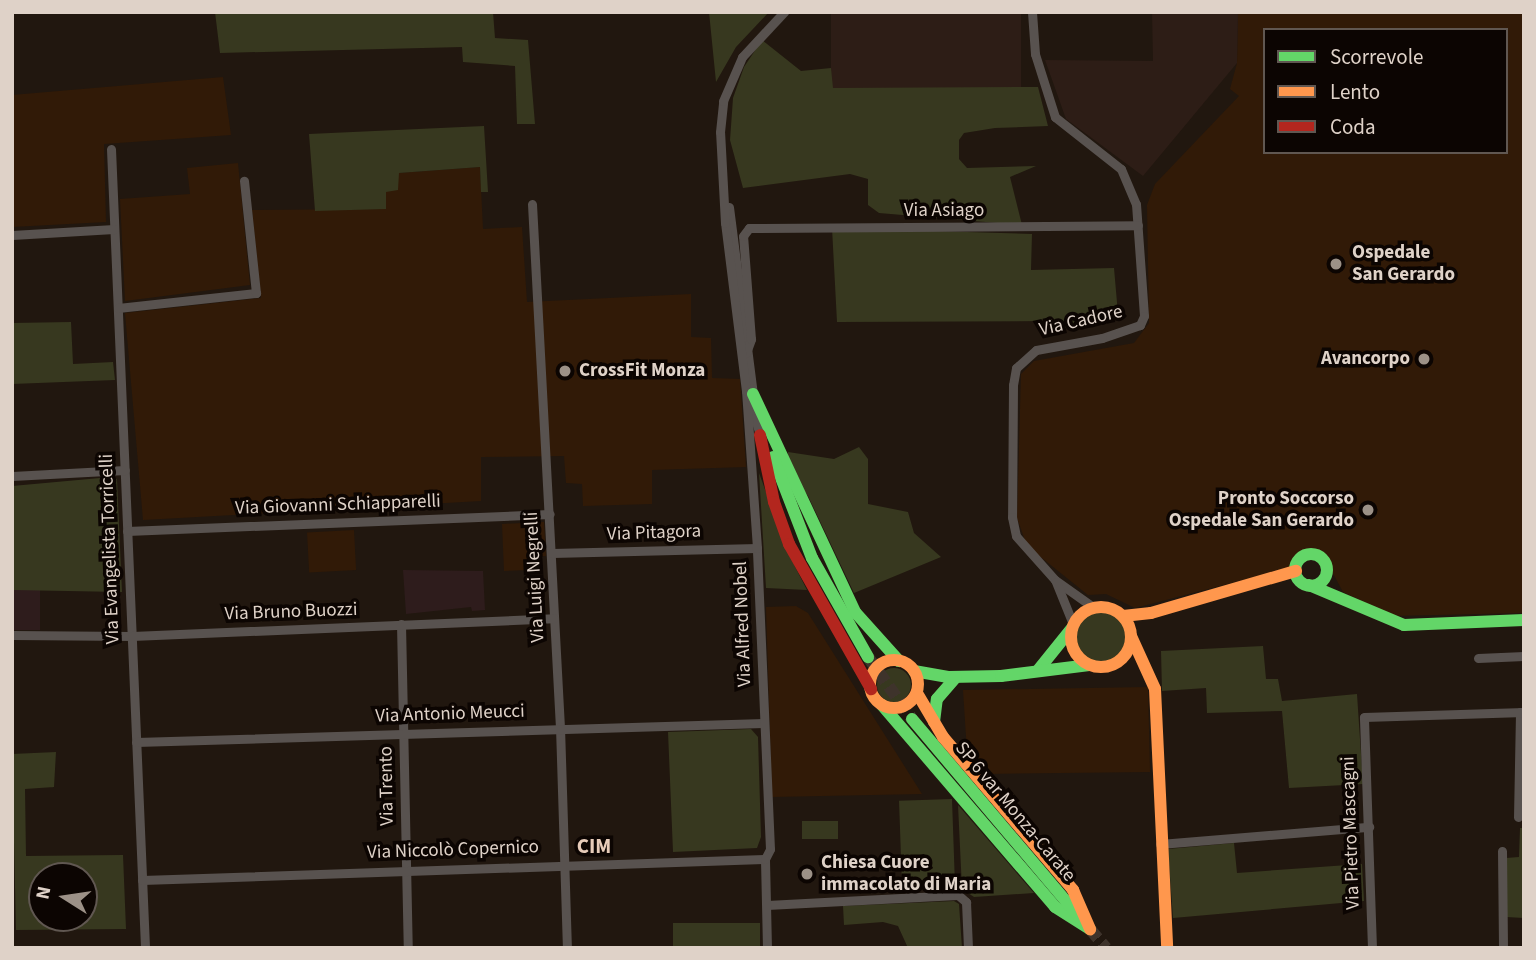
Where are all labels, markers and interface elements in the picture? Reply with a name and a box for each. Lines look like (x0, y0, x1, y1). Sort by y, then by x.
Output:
legend (1263, 28, 1508, 154)
text: Scorrevole (1330, 42, 1424, 72)
text: Lento (1330, 77, 1380, 107)
text: Coda (1330, 112, 1376, 142)
street label: Via Asiago (904, 200, 984, 222)
place label: Ospedale San Gerardo (1352, 242, 1455, 286)
marker: Ospedale San Gerardo (1326, 254, 1346, 274)
street label: Via Cadore (1037, 300, 1125, 342)
place label: Avancorpo (1321, 348, 1410, 370)
marker: Avancorpo (1416, 351, 1432, 367)
place label: CrossFit Monza (579, 360, 705, 382)
marker: CrossFit Monza (557, 363, 573, 379)
street label: Via Evangelista Torricelli (95, 453, 125, 645)
place label: Pronto Soccorso Ospedale San Gerardo (1169, 488, 1354, 532)
street label: Via Giovanni Schiapparelli (235, 490, 441, 520)
marker: Pronto Soccorso Ospedale San Gerardo (1360, 502, 1376, 518)
street label: Via Luigi Negrelli (520, 511, 550, 643)
street label: Via Pitagora (607, 520, 701, 546)
street label: Via Alfred Nobel (729, 561, 757, 687)
street label: Via Bruno Buozzi (224, 598, 358, 626)
street label: Via Antonio Meucci (375, 700, 525, 728)
street label: SP 6 var Monza-Carate (950, 737, 1080, 887)
street label: Via Trento (375, 746, 399, 826)
street label: Via Pietro Mascagni (1337, 756, 1365, 910)
district label: CIM (577, 833, 611, 859)
street label: Via Niccolò Copernico (367, 836, 539, 864)
place label: Chiesa Cuore immacolato di Maria (821, 852, 991, 896)
north arrow (28, 862, 98, 932)
marker: Chiesa Cuore immacolato di Maria (799, 866, 815, 882)
text: N (29, 884, 58, 902)

